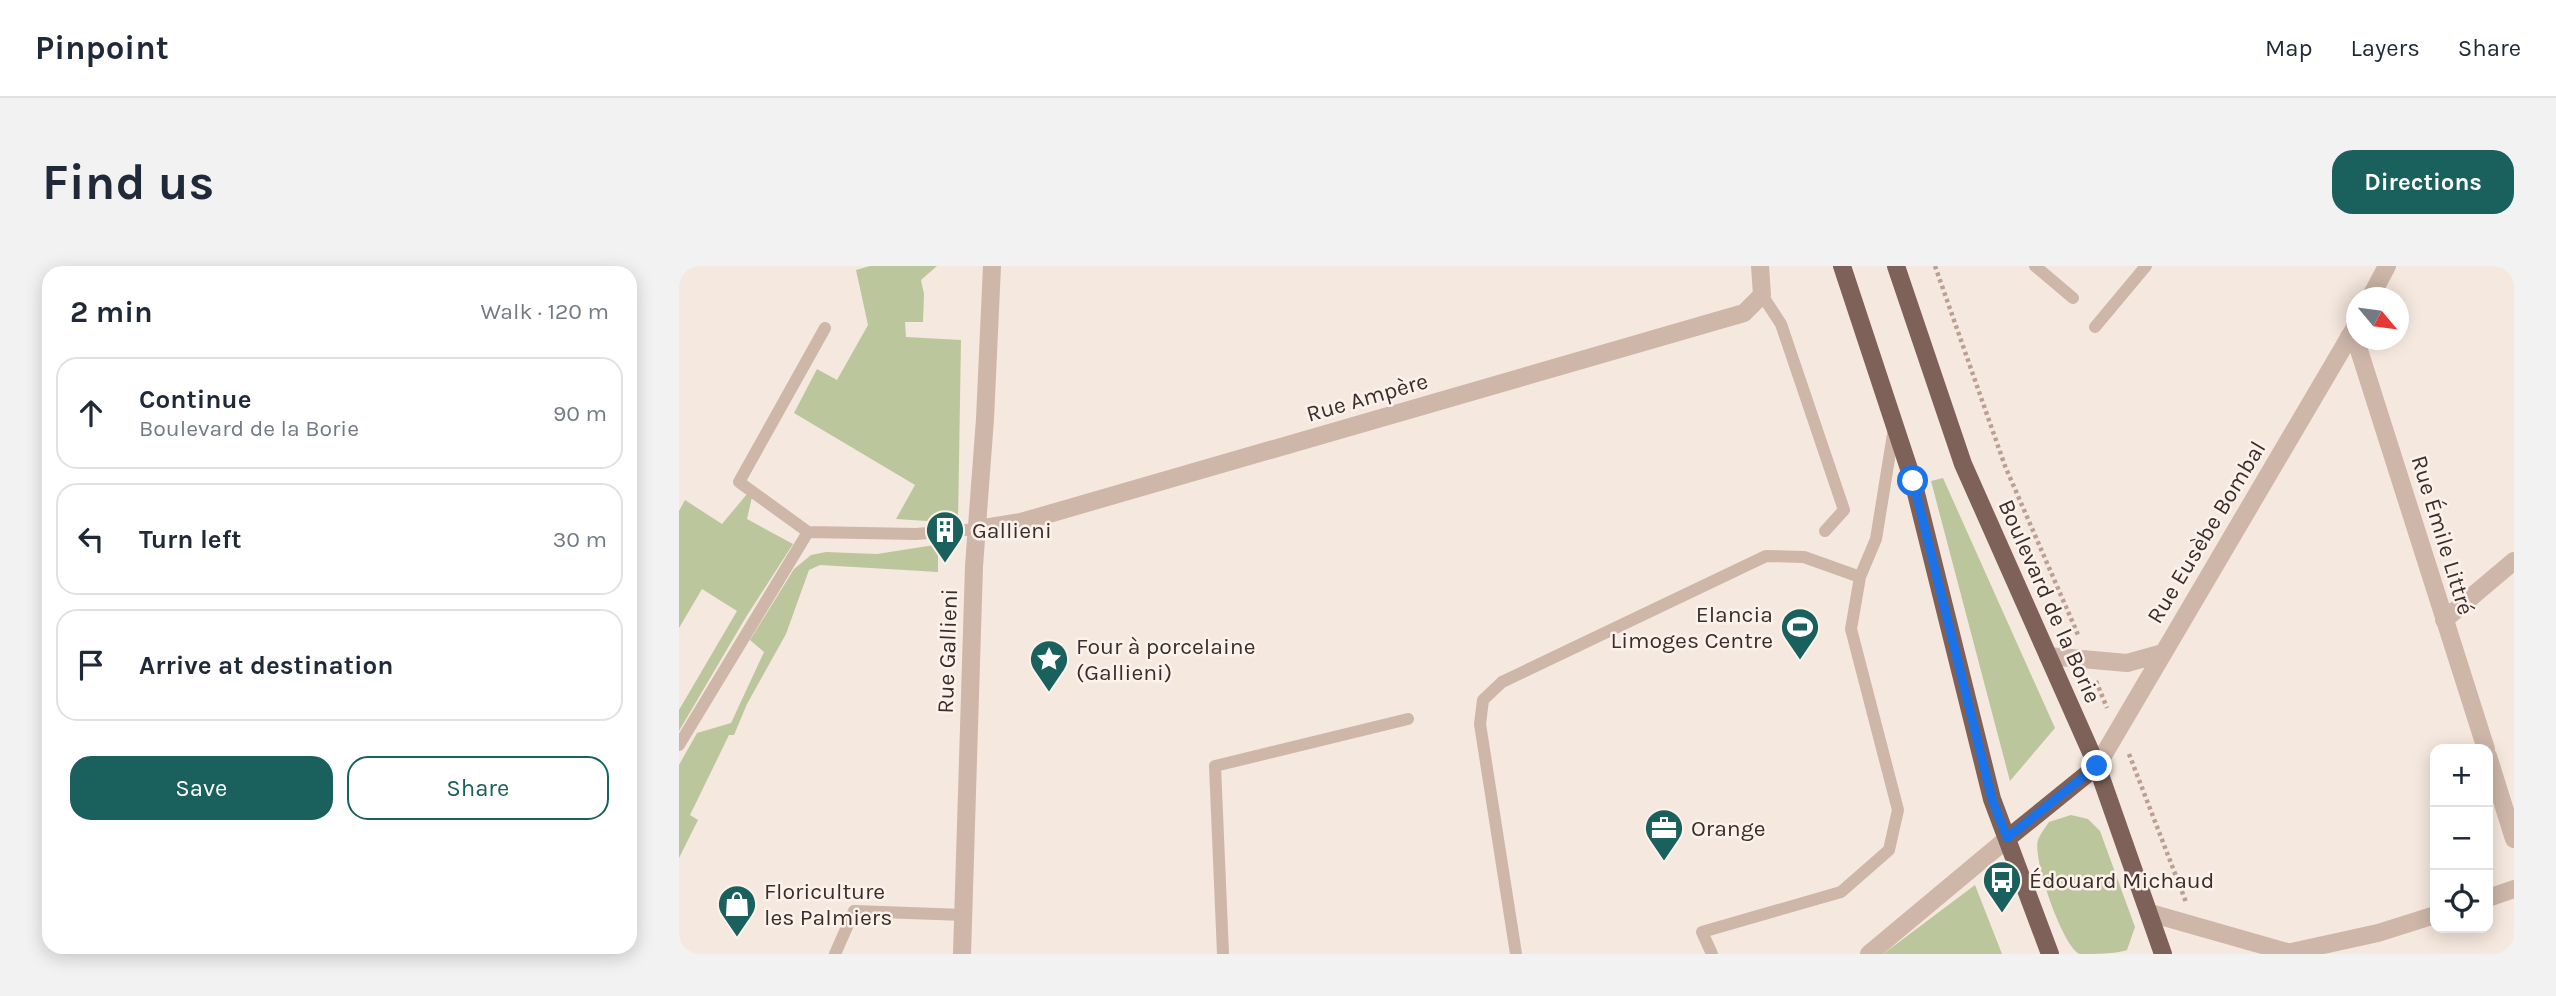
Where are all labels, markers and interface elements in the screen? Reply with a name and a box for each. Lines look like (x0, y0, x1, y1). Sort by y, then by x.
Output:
text: Pinpoint (35, 29, 169, 67)
text: Map (2265, 34, 2313, 62)
text: Layers (2351, 34, 2420, 62)
text: Share (2458, 34, 2521, 62)
button: Directions (2332, 150, 2514, 214)
text: Find us (42, 154, 214, 211)
north arrow (2346, 287, 2409, 350)
text: 2 min (70, 294, 153, 330)
text: Walk · 120 m (481, 298, 609, 325)
street label: Rue Ampère (1303, 367, 1431, 428)
text: Continue (139, 384, 251, 415)
icon: ahead (72, 394, 110, 432)
text: 90 m (553, 400, 607, 427)
text: Boulevard de la Borie (139, 415, 359, 442)
street label: Rue Eusèbe Bombal (2141, 436, 2272, 628)
street label: Rue Émile Littré (2405, 452, 2480, 618)
route start (1897, 465, 1928, 496)
street label: Boulevard de la Borie (1992, 495, 2107, 707)
building icon: Gallieni (924, 509, 966, 564)
place label: Gallieni (972, 517, 1052, 544)
icon: left (72, 520, 110, 558)
text: Turn left (139, 524, 241, 555)
text: 30 m (553, 526, 607, 553)
street label: Rue Gallieni (932, 588, 963, 714)
place label: Elancia Limoges Centre (1610, 601, 1773, 654)
sports icon: Elancia Limoges Centre (1779, 606, 1821, 661)
place label: Four à porcelaine (Gallieni) (1076, 633, 1255, 686)
place icon: Four à porcelaine (Gallieni) (1028, 638, 1070, 693)
icon: arrive (72, 646, 110, 684)
text: Arrive at destination (139, 650, 393, 681)
map controls (2430, 744, 2493, 933)
button: + (2430, 744, 2493, 807)
route end (2081, 750, 2112, 781)
button: Save (70, 756, 333, 820)
button: Share (347, 756, 609, 820)
office icon: Orange (1643, 807, 1685, 862)
button: − (2430, 807, 2493, 870)
place label: Orange (1691, 815, 1766, 842)
bus stop icon: Édouard Michaud (1981, 859, 2023, 914)
place label: Édouard Michaud (2029, 867, 2214, 894)
button: locate (2430, 870, 2493, 933)
place label: Floriculture les Palmiers (764, 878, 892, 931)
shop icon: Floriculture les Palmiers (716, 883, 758, 938)

